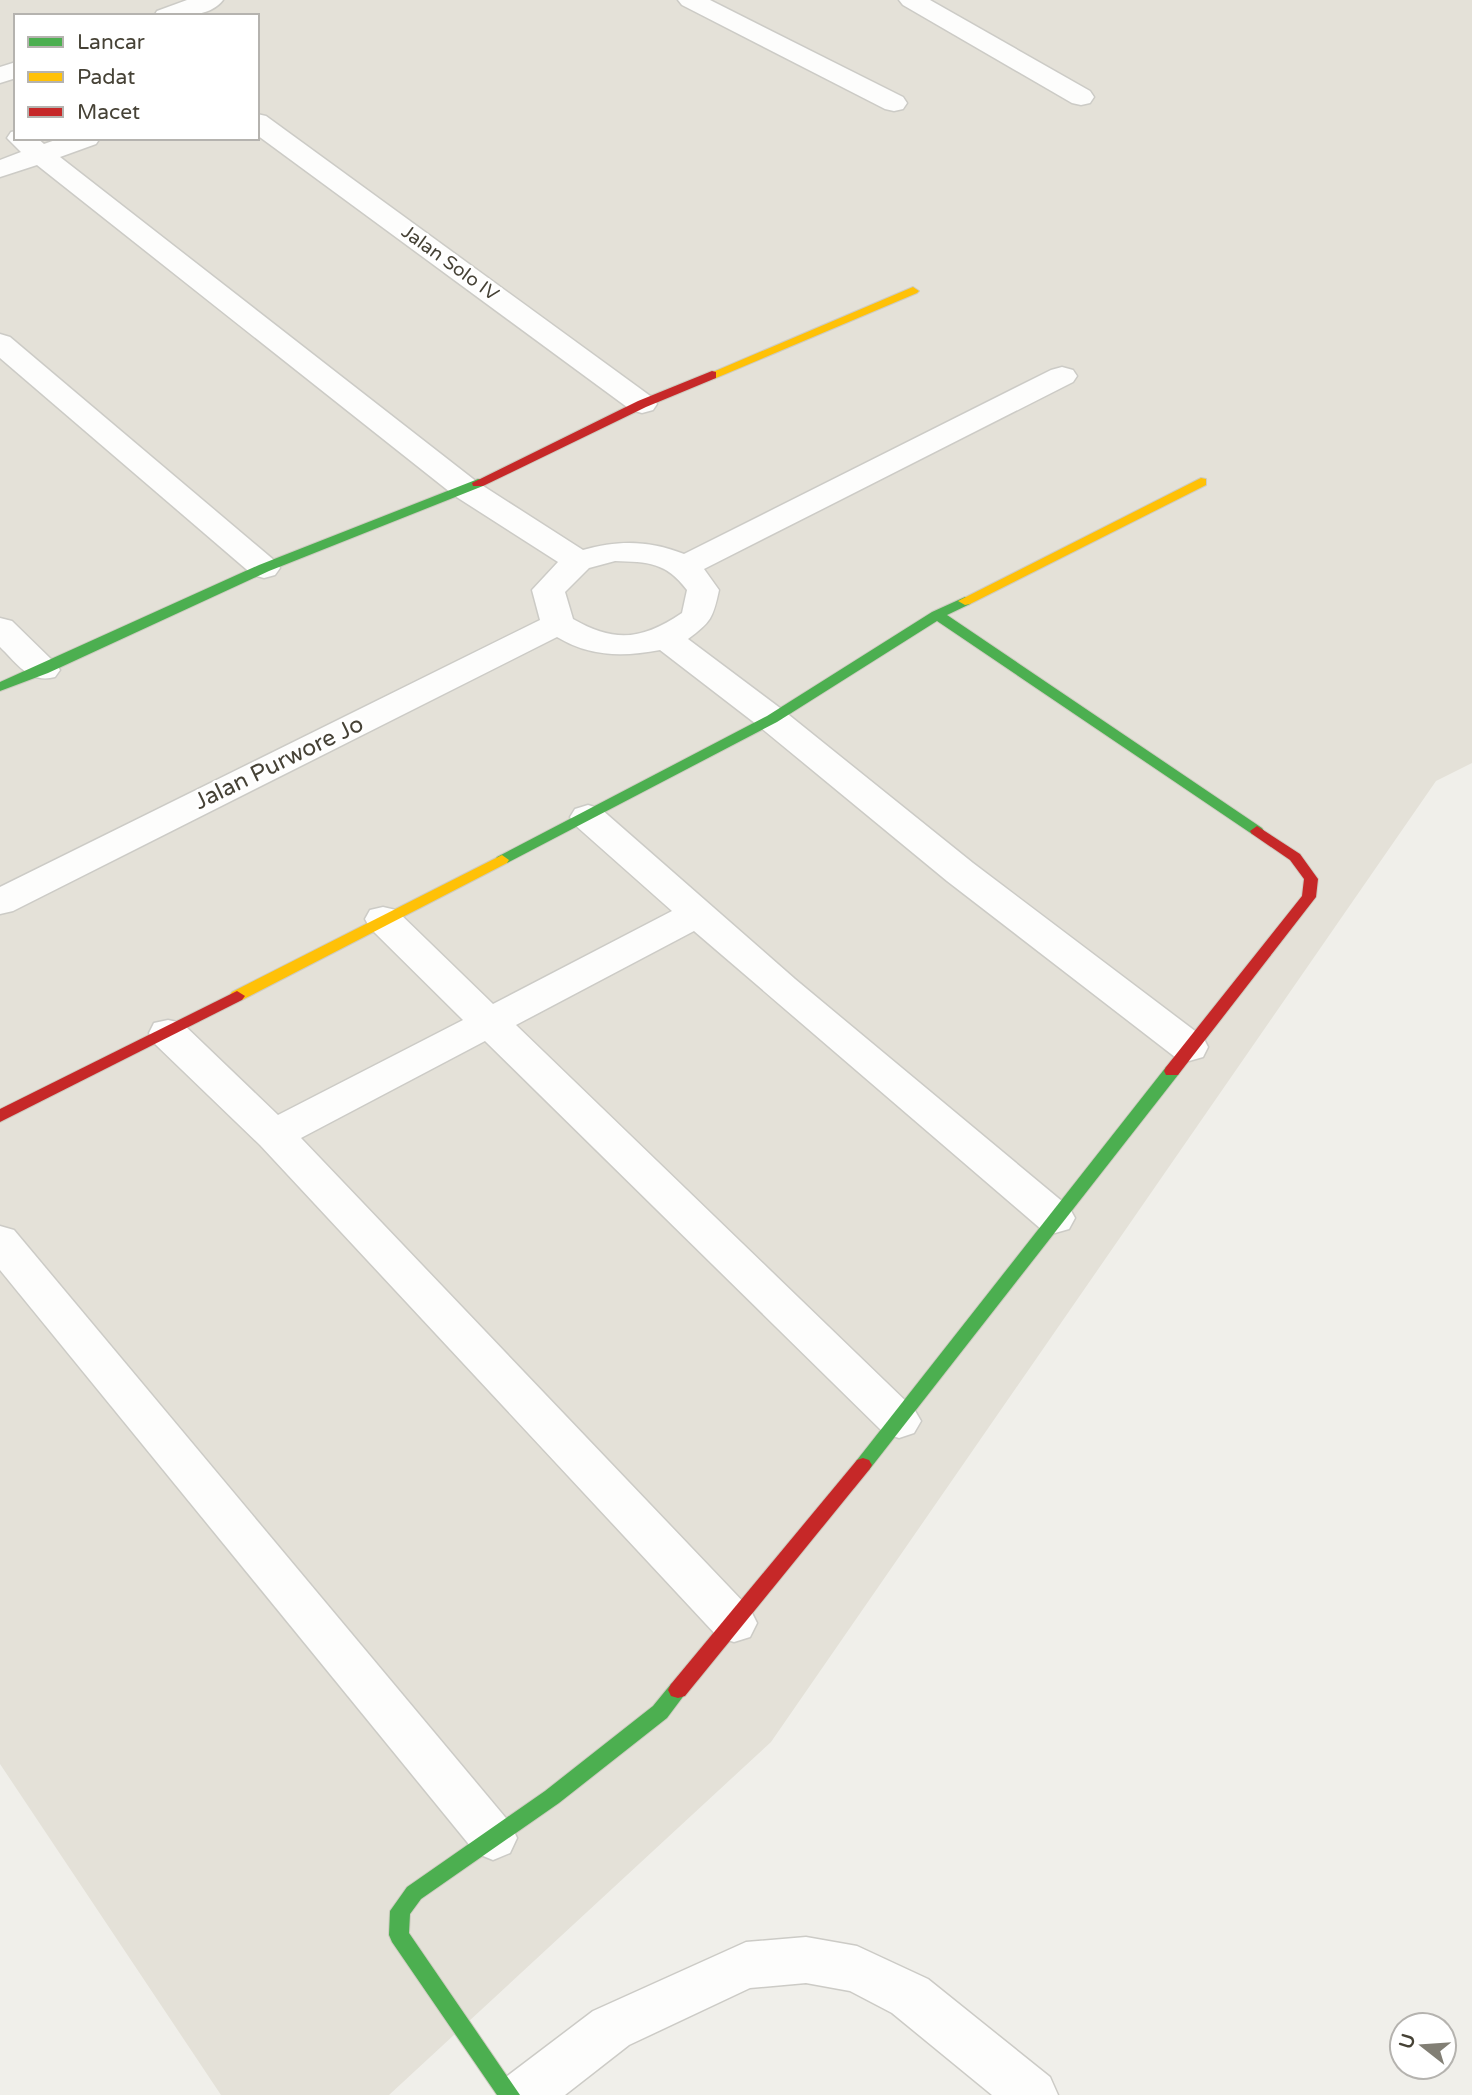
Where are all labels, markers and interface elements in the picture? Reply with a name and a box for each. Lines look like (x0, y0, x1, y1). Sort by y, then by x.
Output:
legend (14, 14, 259, 140)
text: Lancar (77, 30, 145, 55)
text: Padat (77, 65, 135, 90)
text: Macet (77, 100, 140, 125)
street label: Jalan Solo IV (397, 220, 503, 306)
street label: Jalan Purwore Jo (190, 710, 368, 816)
north arrow (1388, 2011, 1458, 2081)
text: U (1395, 2031, 1420, 2051)

